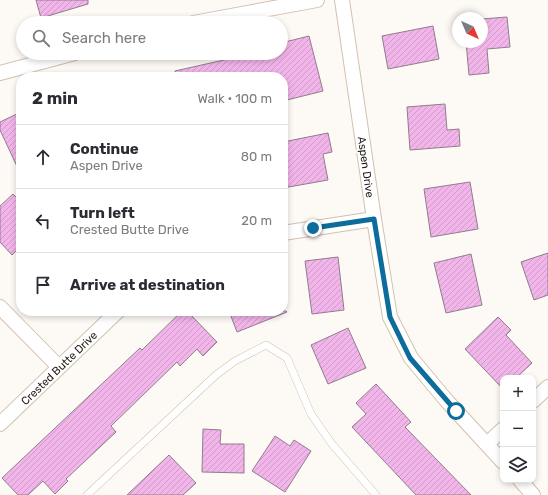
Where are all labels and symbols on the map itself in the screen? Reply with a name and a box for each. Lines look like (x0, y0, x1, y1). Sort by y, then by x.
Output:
north arrow (452, 12, 488, 48)
street label: Aspen Drive (355, 136, 376, 198)
route end (304, 219, 322, 237)
street label: Crested Butte Drive (19, 329, 100, 408)
route start (447, 402, 465, 420)

